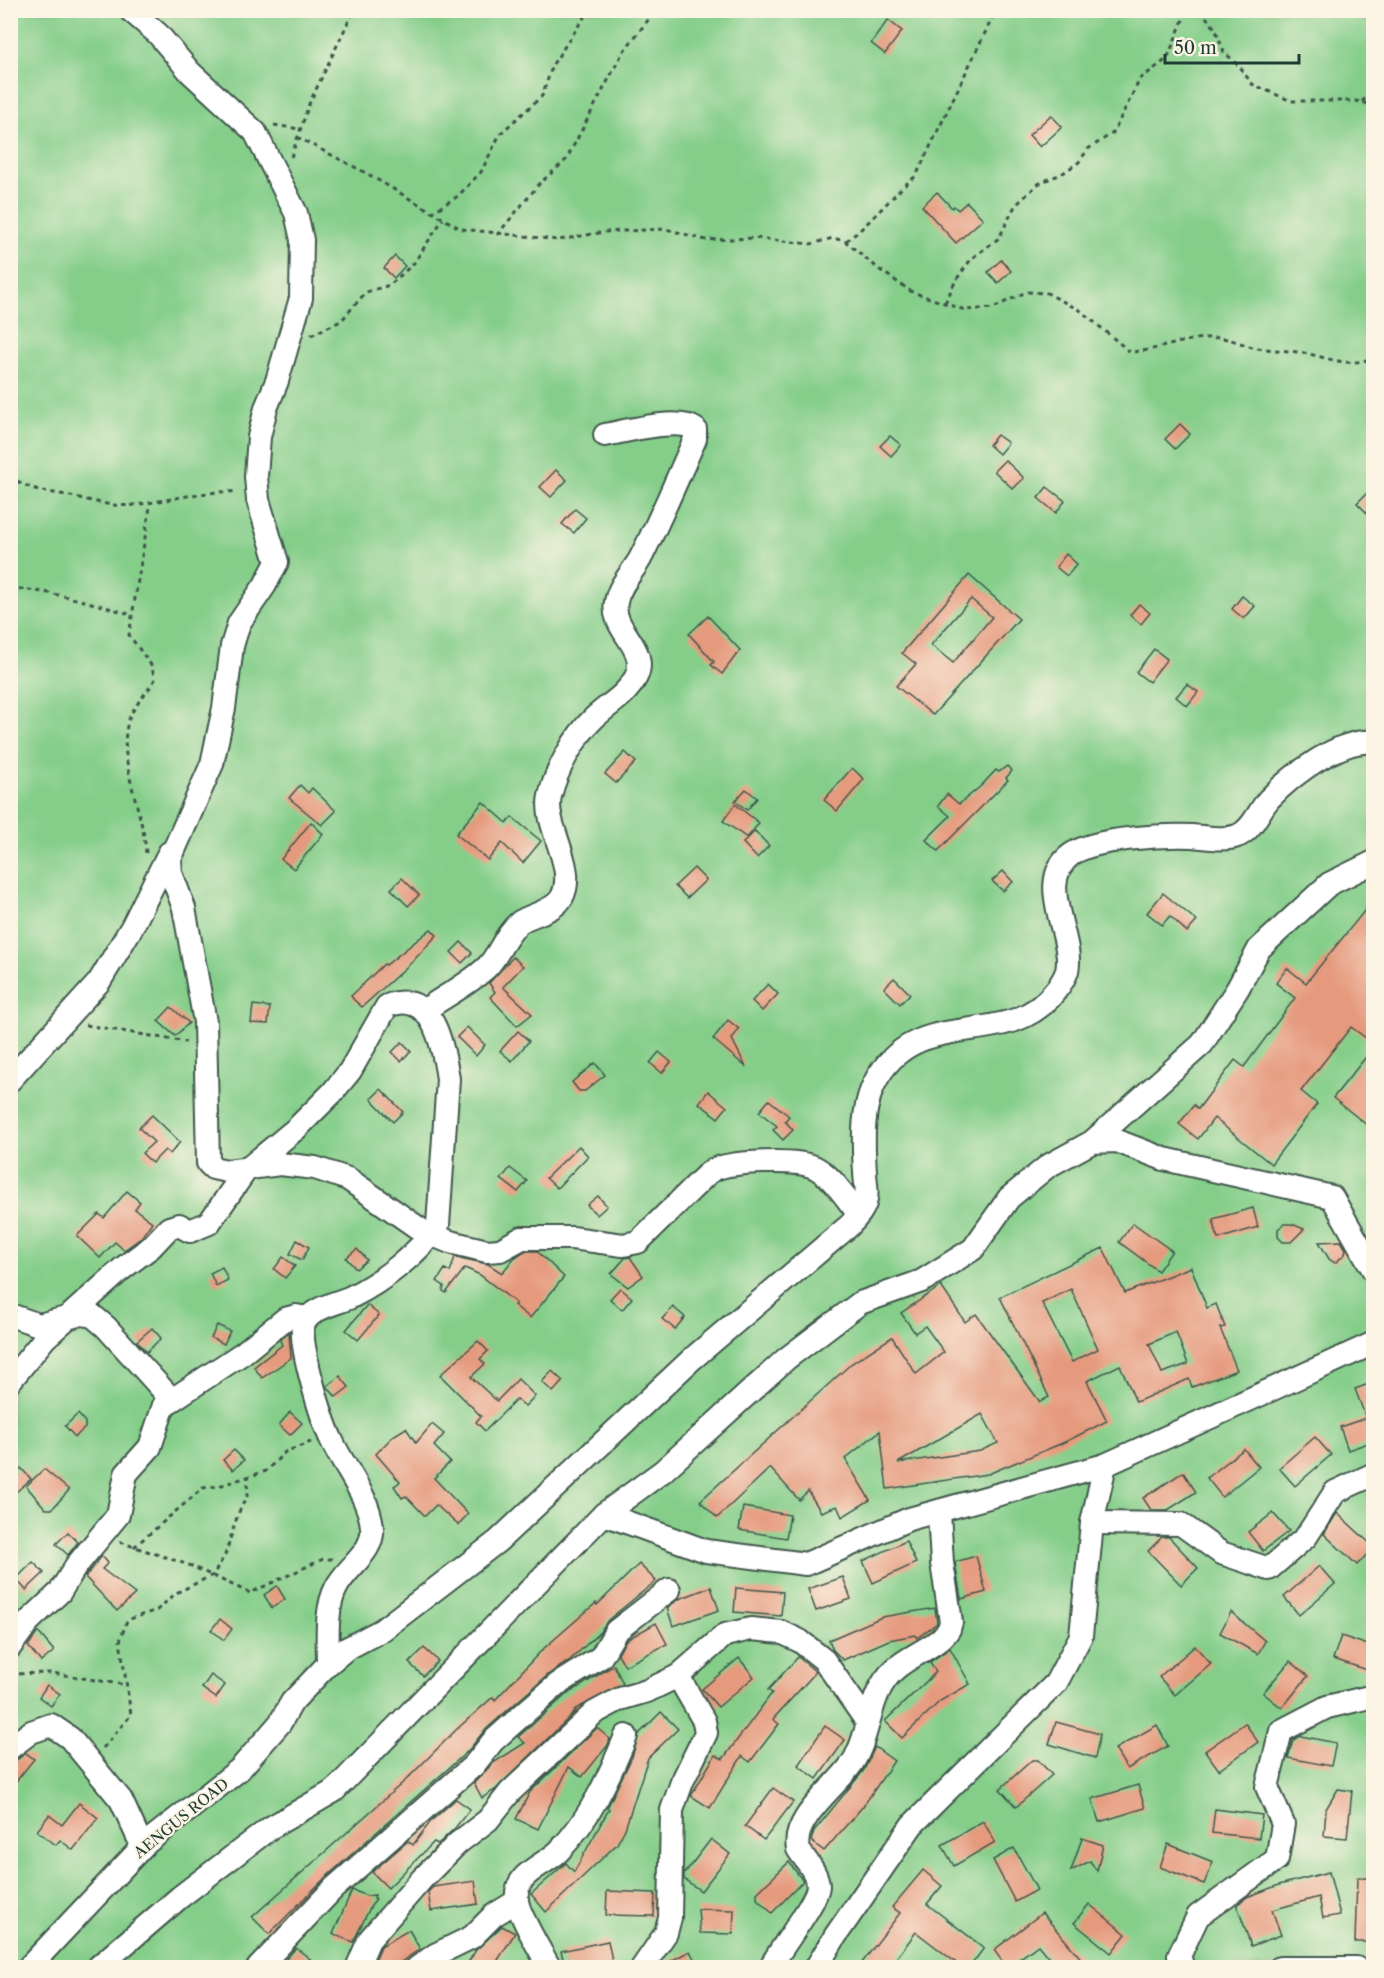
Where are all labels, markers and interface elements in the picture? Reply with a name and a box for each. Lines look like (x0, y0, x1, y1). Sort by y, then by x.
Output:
scale bar (1165, 27, 1298, 65)
text: 50 m (1174, 37, 1217, 59)
street label: AENGUS ROAD (129, 1774, 232, 1863)

